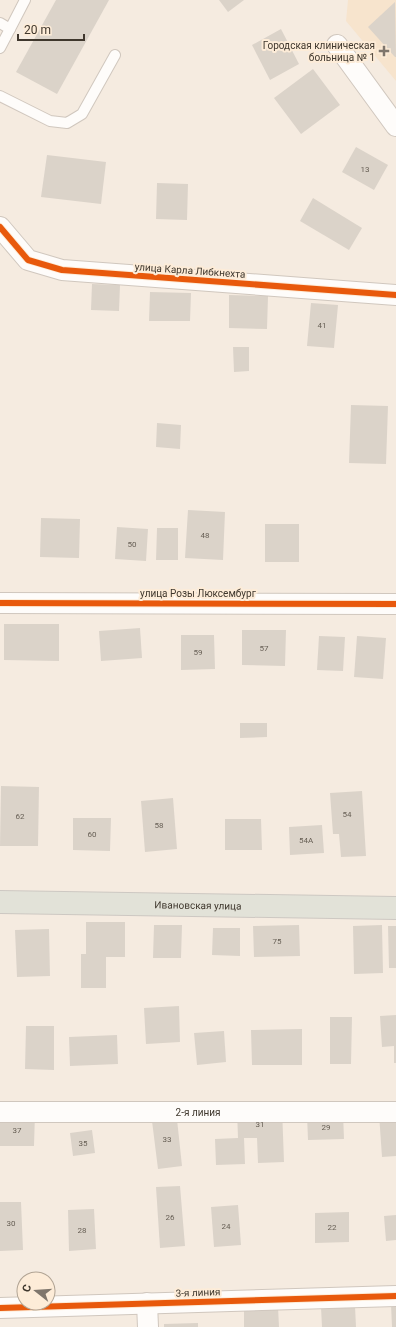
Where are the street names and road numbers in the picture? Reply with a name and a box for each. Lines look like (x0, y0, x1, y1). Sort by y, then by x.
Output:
street label: улица Карла Либкнехта (134, 261, 246, 280)
street label: улица Розы Люксембург (140, 588, 257, 599)
street label: Ивановская улица (154, 899, 242, 912)
street label: 2-я линия (176, 1107, 220, 1118)
street label: 3-я линия (175, 1286, 221, 1299)

